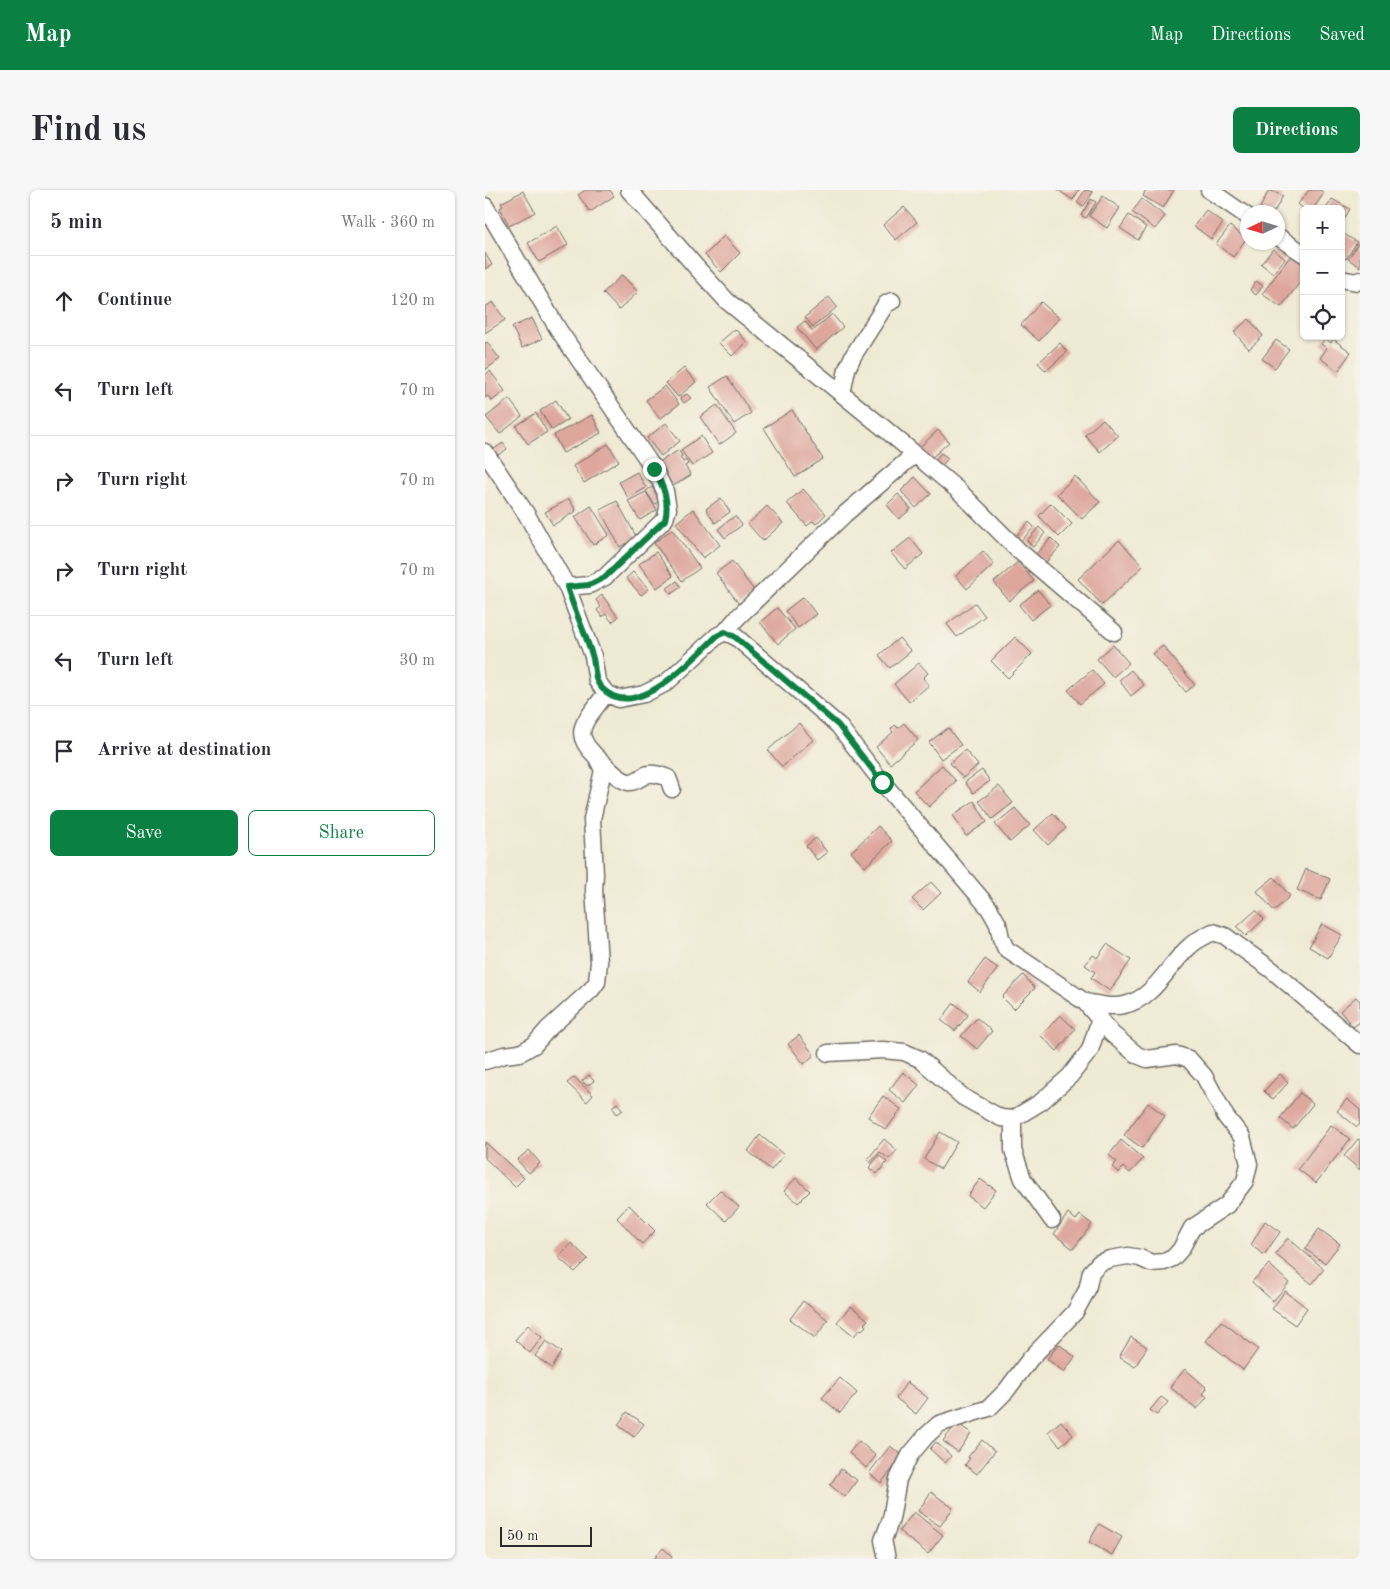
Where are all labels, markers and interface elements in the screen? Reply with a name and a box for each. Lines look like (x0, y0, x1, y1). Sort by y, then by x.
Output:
text: Map (25, 23, 72, 47)
text: Map (1150, 26, 1183, 44)
text: Directions (1211, 26, 1291, 44)
text: Saved (1319, 26, 1365, 44)
button: Directions (1233, 107, 1360, 153)
text: Find us (30, 113, 146, 148)
north arrow (1240, 205, 1285, 250)
map controls (1300, 205, 1345, 340)
button: + (1300, 205, 1345, 250)
text: 5 min (50, 212, 103, 233)
text: Walk · 360 m (340, 215, 435, 231)
button: − (1300, 250, 1345, 295)
icon: ahead (50, 287, 78, 315)
text: Continue (97, 291, 172, 310)
text: 120 m (390, 293, 435, 309)
button: locate (1300, 295, 1345, 340)
icon: left (50, 377, 78, 405)
text: Turn left (97, 381, 174, 400)
text: 70 m (399, 383, 435, 399)
route end (643, 458, 666, 481)
icon: right (50, 467, 78, 495)
text: Turn right (97, 471, 187, 490)
text: 70 m (399, 473, 435, 489)
icon: right (50, 557, 78, 585)
text: Turn right (97, 561, 187, 580)
text: 70 m (399, 563, 435, 579)
icon: left (50, 647, 78, 675)
text: Turn left (97, 651, 174, 670)
text: 30 m (399, 653, 435, 669)
icon: arrive (50, 737, 78, 765)
text: Arrive at destination (97, 741, 271, 760)
route start (871, 771, 894, 794)
button: Save (50, 810, 238, 856)
button: Share (248, 810, 435, 856)
scale bar (500, 1524, 593, 1547)
text: 50 m (507, 1529, 538, 1543)

